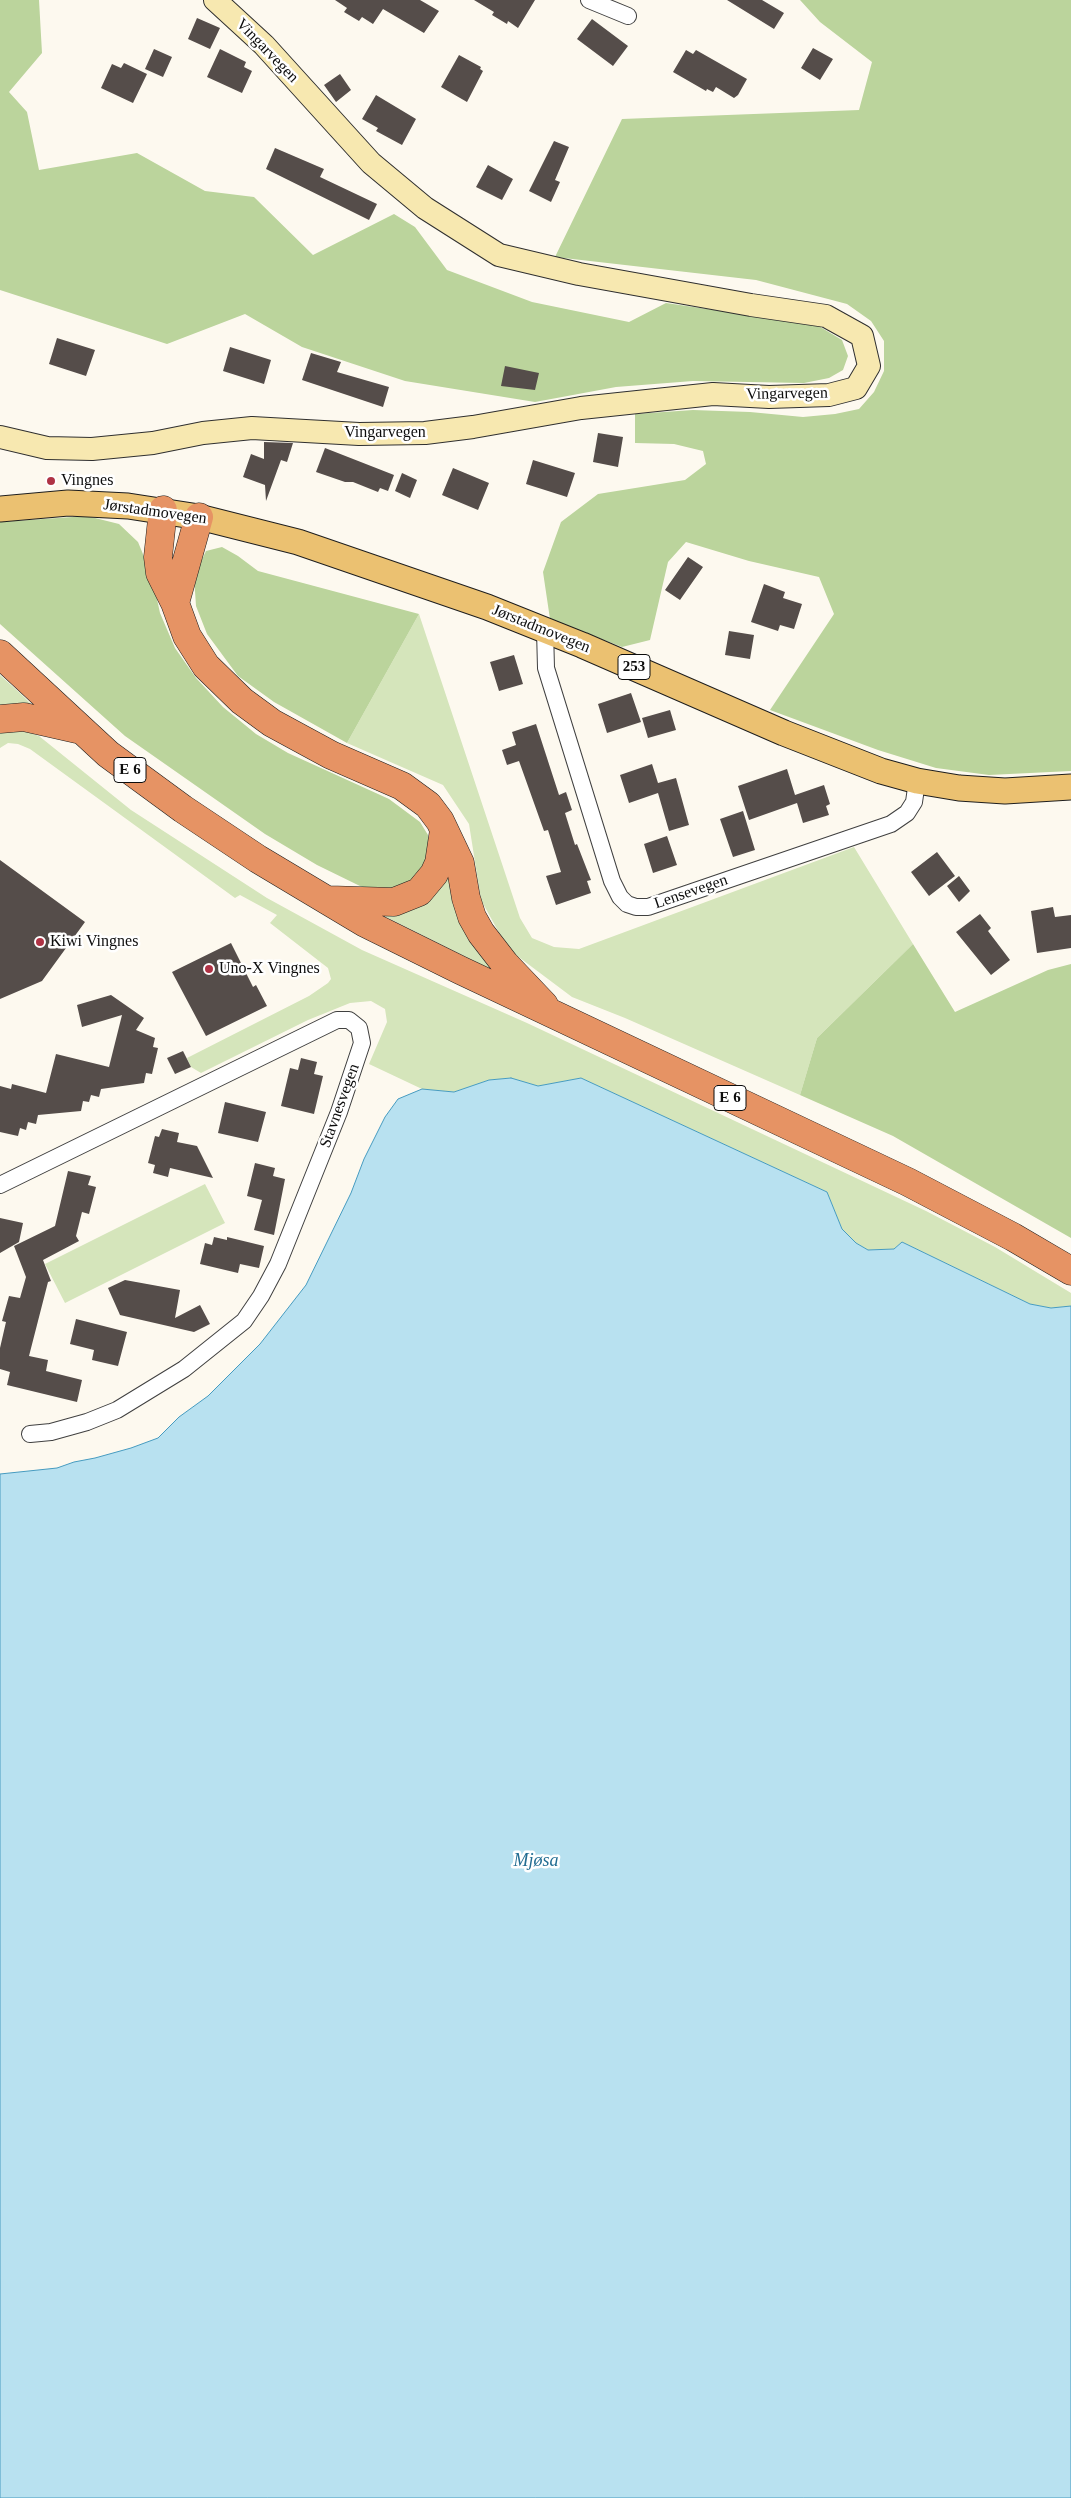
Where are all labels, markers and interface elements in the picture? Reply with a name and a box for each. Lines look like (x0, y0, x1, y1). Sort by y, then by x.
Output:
street label: Vingarvegen (232, 15, 302, 87)
street label: Vingarvegen (746, 384, 828, 404)
street label: Vingarvegen (344, 423, 426, 443)
place label: Vingnes (61, 471, 113, 491)
marker: Vingnes (45, 475, 57, 487)
street label: Jørstadmovegen (102, 495, 208, 529)
street label: Jørstadmovegen (489, 601, 593, 657)
road number: 253 (618, 654, 650, 680)
road number: E 6 (114, 758, 146, 782)
street label: Lensevegen (652, 870, 730, 914)
place label: Kiwi Vingnes (50, 932, 138, 952)
marker: Kiwi Vingnes (34, 936, 46, 948)
place label: Uno-X Vingnes (219, 959, 320, 979)
marker: Uno-X Vingnes (203, 963, 215, 975)
street label: Stavnesvegen (316, 1061, 364, 1151)
road number: E 6 (714, 1086, 746, 1110)
water label: Mjøsa (514, 1850, 558, 1872)

